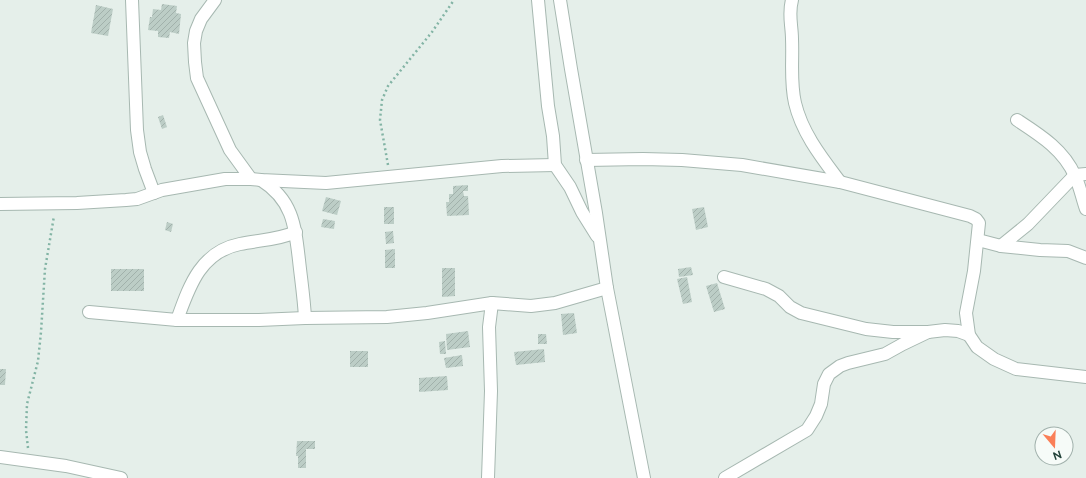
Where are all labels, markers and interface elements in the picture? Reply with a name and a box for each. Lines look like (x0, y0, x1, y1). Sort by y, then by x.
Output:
north arrow (1034, 426, 1074, 466)
text: N (1051, 447, 1063, 462)

